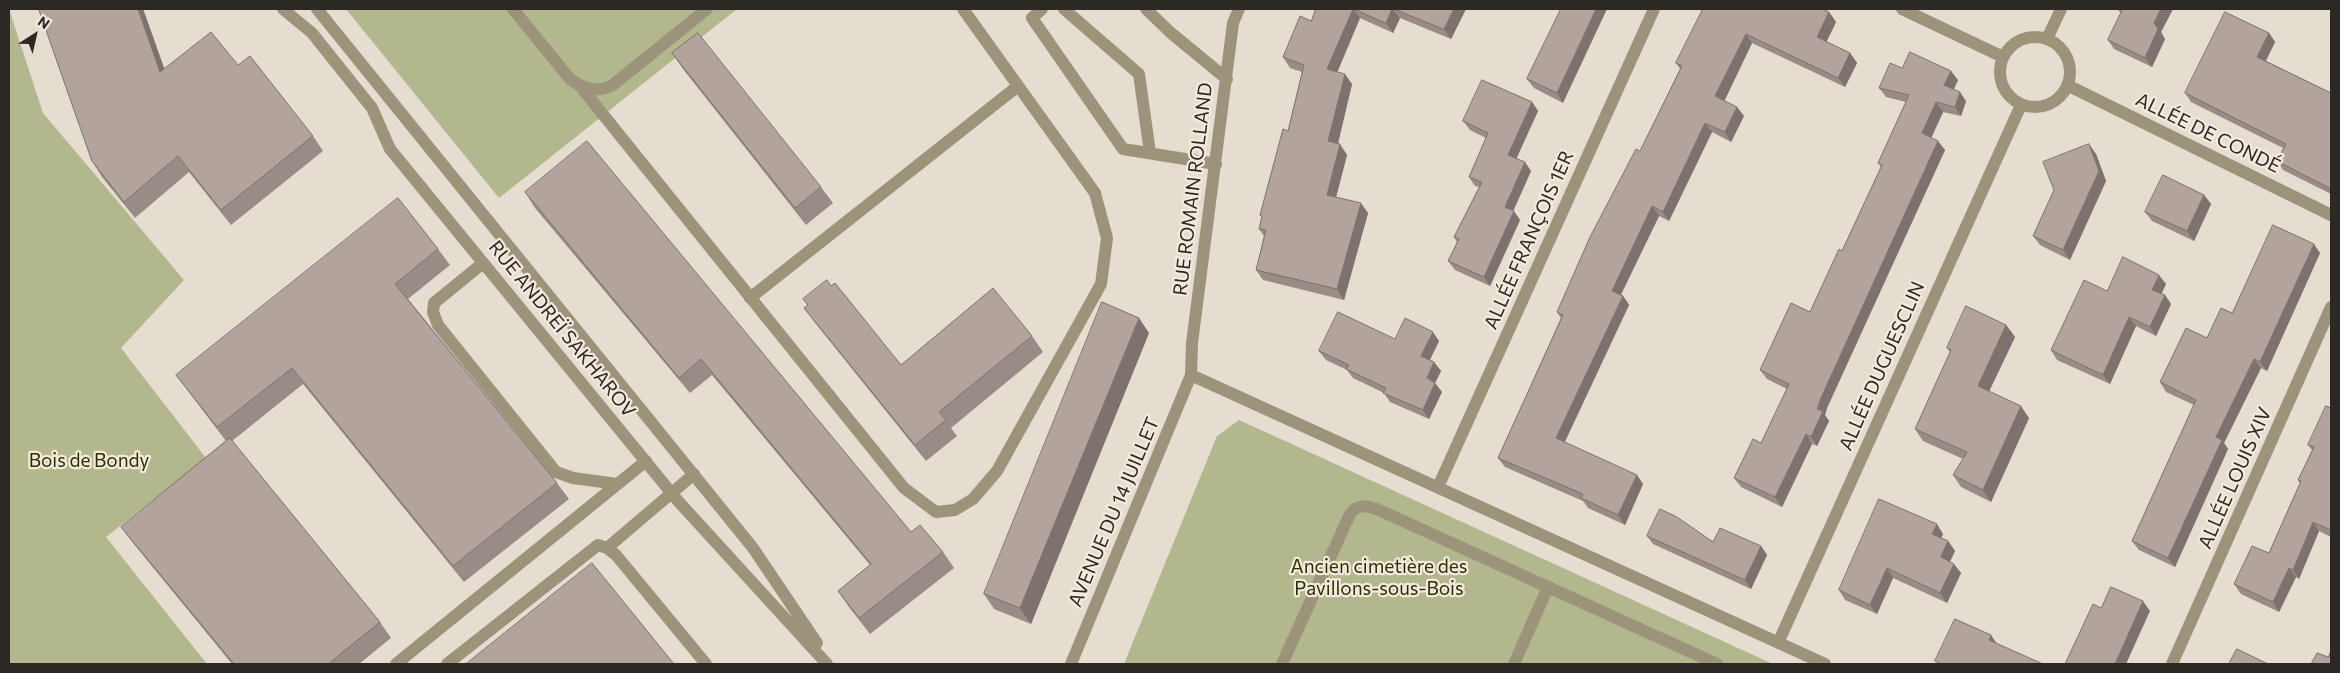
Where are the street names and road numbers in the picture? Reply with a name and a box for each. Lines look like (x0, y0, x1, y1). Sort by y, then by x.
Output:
street label: RUE ROMAIN ROLLAND (1169, 81, 1217, 297)
street label: ALLÉE DE CONDÉ (2132, 88, 2284, 178)
street label: ALLÉE FRANÇOIS 1ER (1479, 147, 1579, 333)
street label: RUE ANDREÏ SAKHAROV (484, 236, 640, 422)
street label: ALLÉE DUGUESCLIN (1834, 278, 1930, 454)
street label: ALLÉE LOUIS XIV (2194, 404, 2276, 552)
street label: AVENUE DU 14 JUILLET (1064, 414, 1164, 610)

